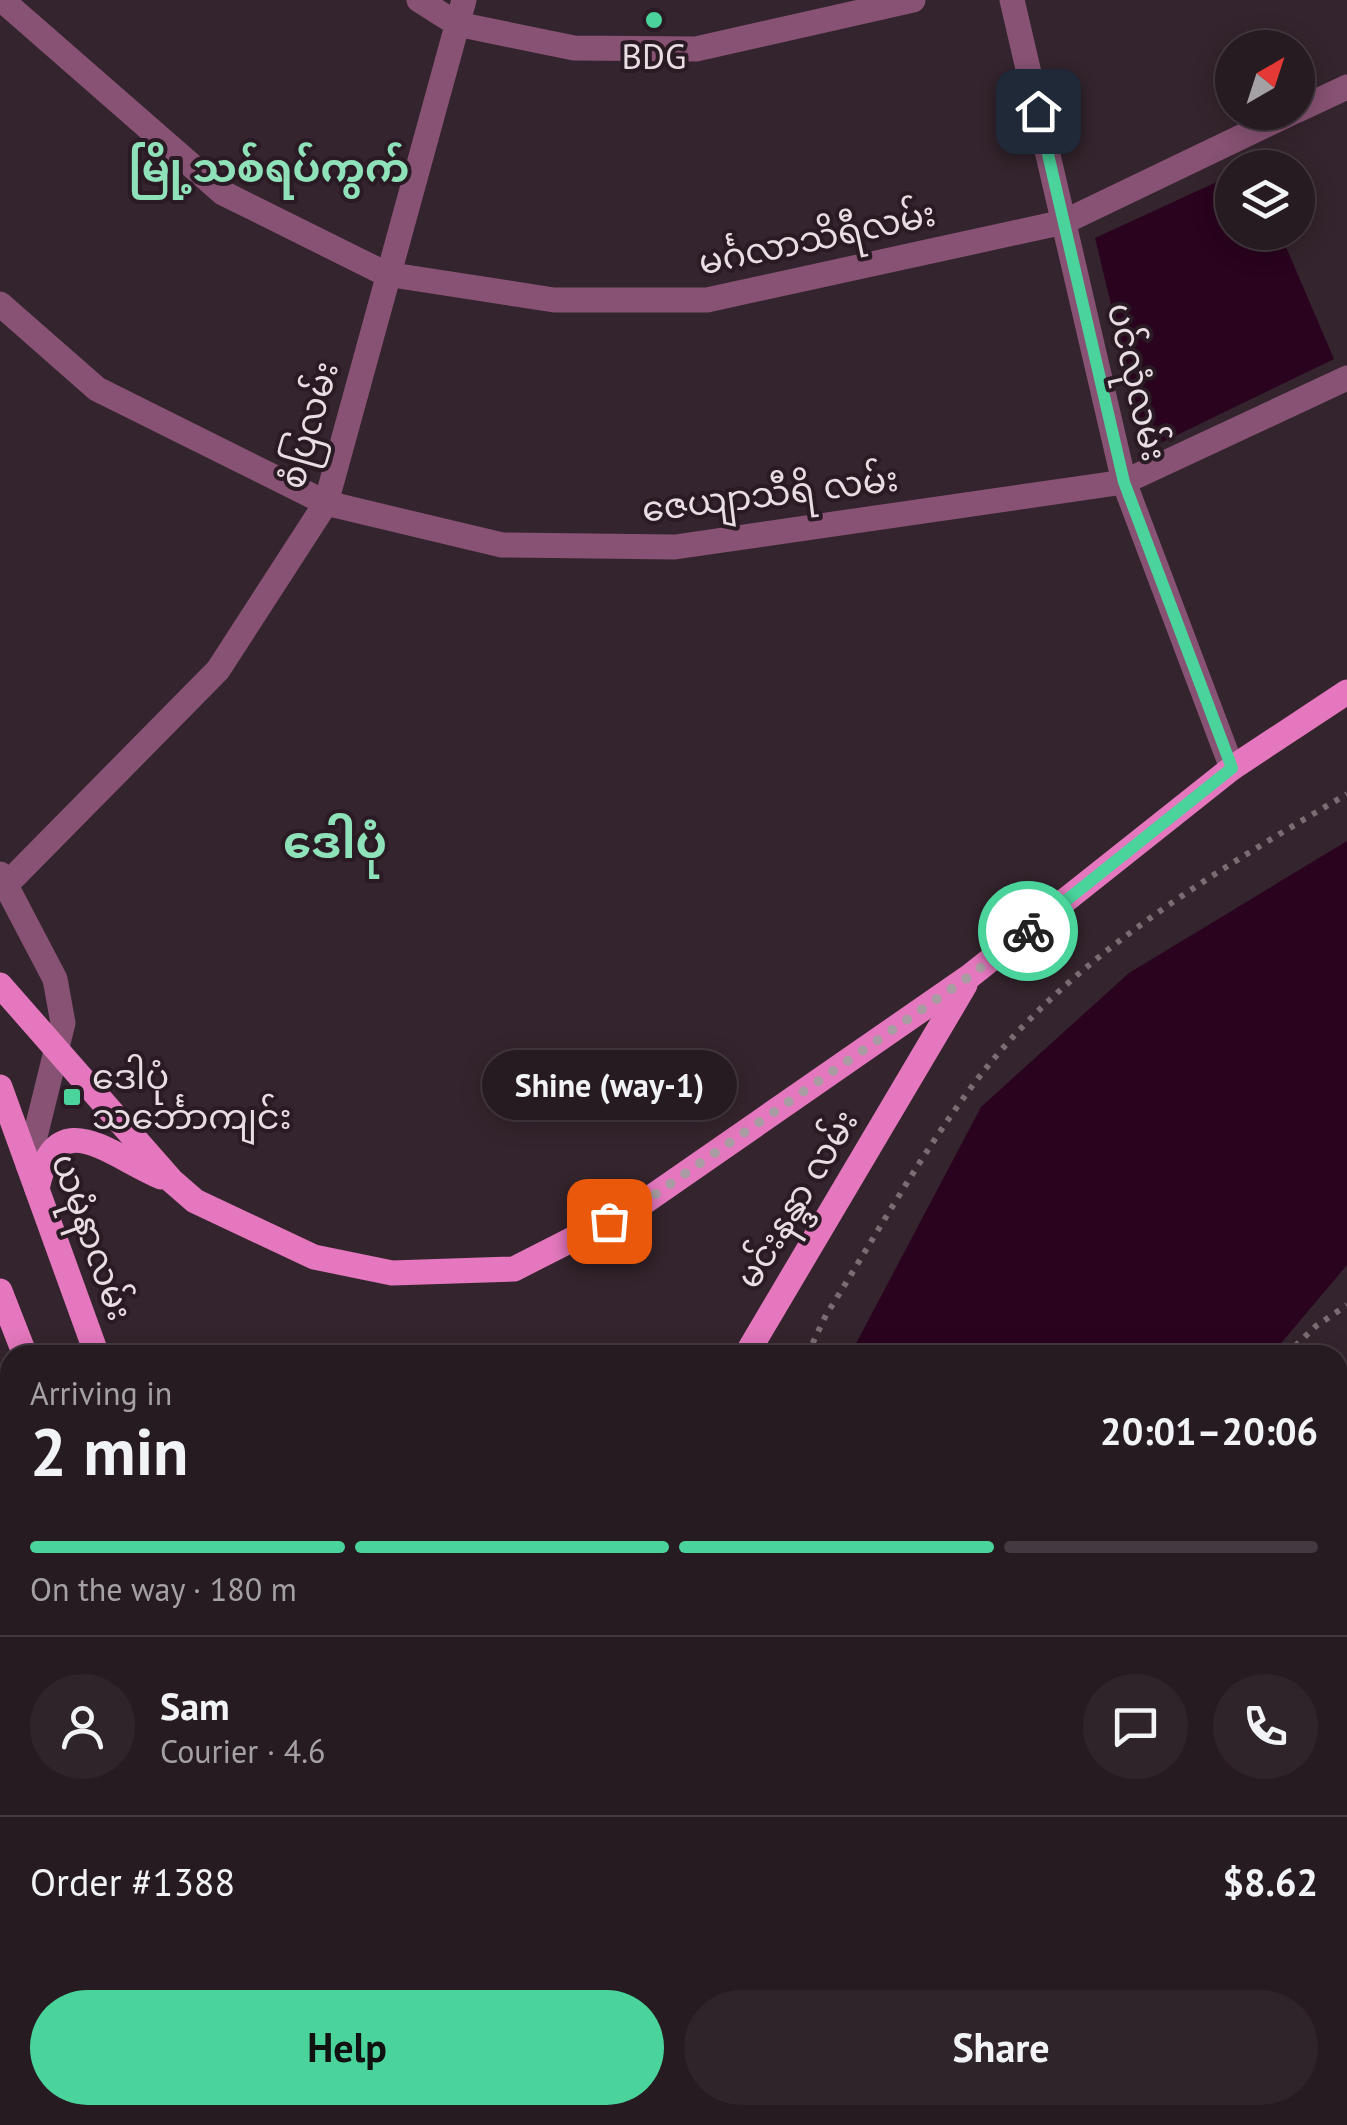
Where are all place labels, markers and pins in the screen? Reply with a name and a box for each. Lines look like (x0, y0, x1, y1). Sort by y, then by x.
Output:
marker: BDG (643, 9, 665, 31)
place label: BDG (622, 33, 686, 79)
pin (996, 69, 1081, 154)
callout: Shine (way-1) (482, 1051, 736, 1121)
place label: ဒေါပုံ သင်္ဘောကျင်း (92, 1053, 292, 1146)
marker: ဒေါပုံ သင်္ဘောကျင်း (61, 1086, 83, 1108)
pin (567, 1179, 652, 1264)

